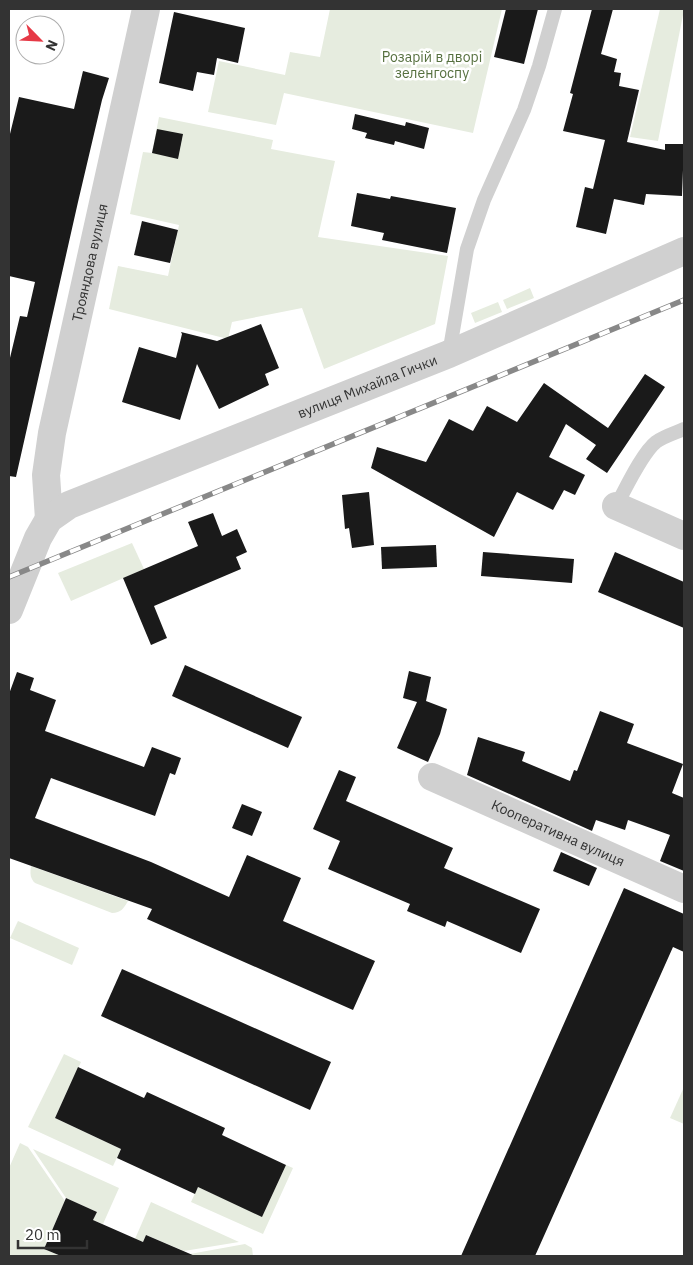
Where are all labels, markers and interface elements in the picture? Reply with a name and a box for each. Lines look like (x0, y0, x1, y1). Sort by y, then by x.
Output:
north arrow (15, 15, 65, 65)
text: N (42, 37, 62, 54)
park label: Розарій в дворі зеленгоспу (382, 48, 482, 82)
street label: Трояндова вулиця (68, 202, 112, 323)
street label: вулиця Михайла Гички (295, 351, 440, 422)
street label: Кооперативна вулиця (489, 796, 628, 870)
scale bar (18, 1218, 86, 1250)
text: 20 m (25, 1225, 60, 1244)

